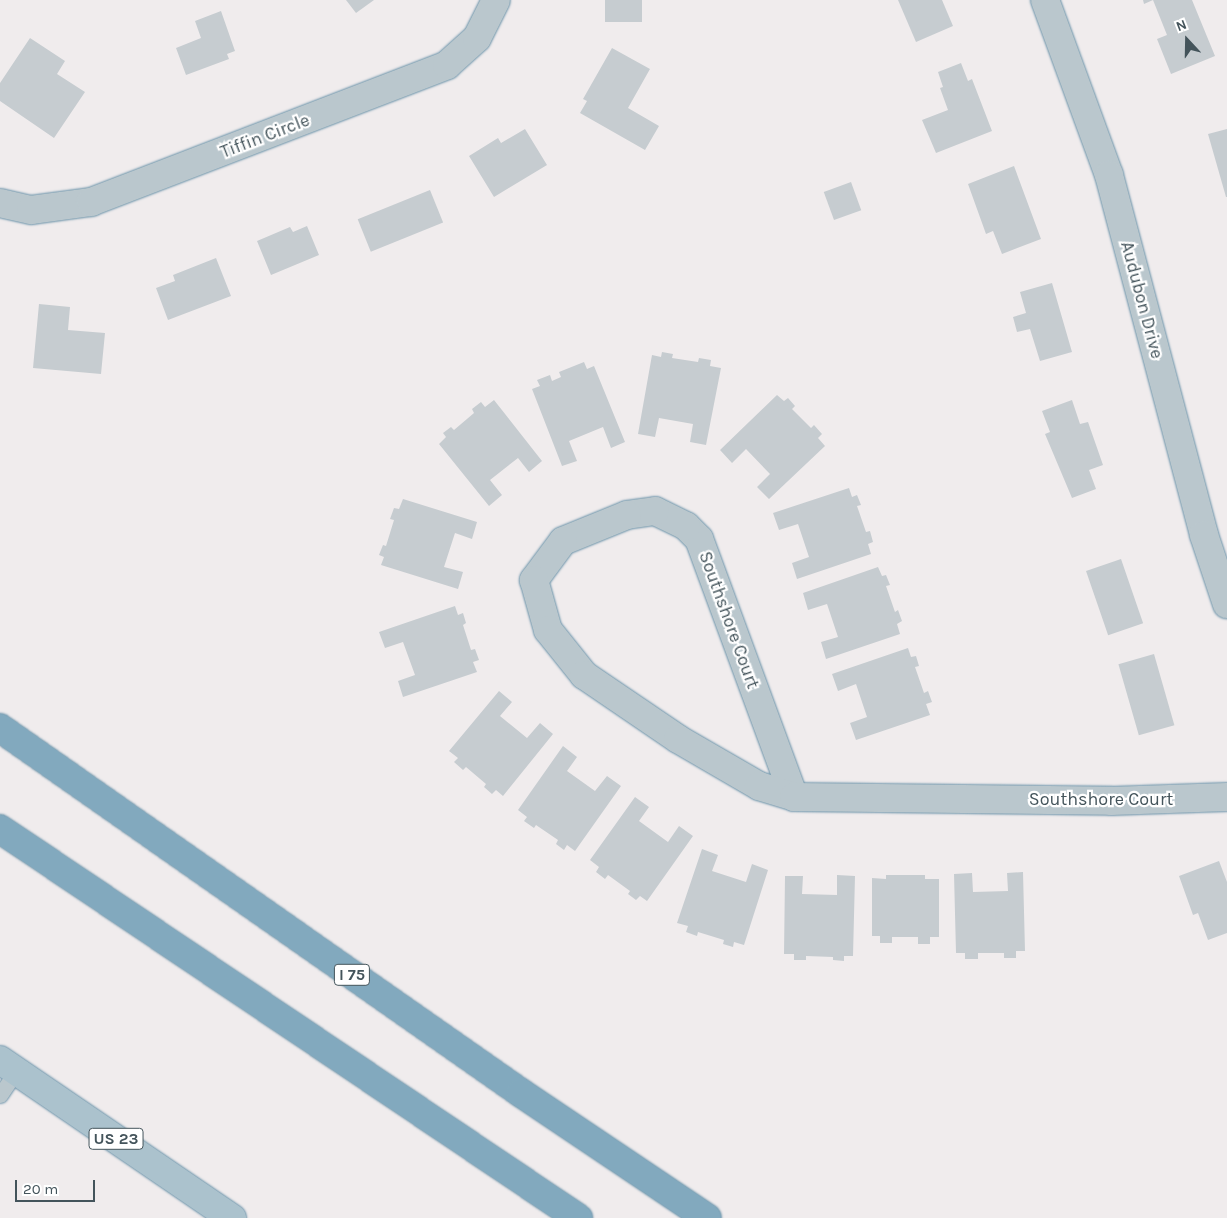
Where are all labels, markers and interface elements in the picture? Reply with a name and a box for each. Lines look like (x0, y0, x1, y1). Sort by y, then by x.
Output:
north arrow (1162, 15, 1212, 65)
text: N (1174, 16, 1189, 35)
street label: Tiffin Circle (217, 109, 313, 163)
street label: Audubon Drive (1116, 239, 1168, 361)
street label: Southshore Court (694, 548, 764, 692)
street label: Southshore Court (1029, 788, 1173, 810)
road number: I 75 (333, 962, 371, 988)
road number: US 23 (88, 1126, 144, 1152)
scale bar (18, 1170, 98, 1202)
text: 20 m (23, 1180, 58, 1198)

